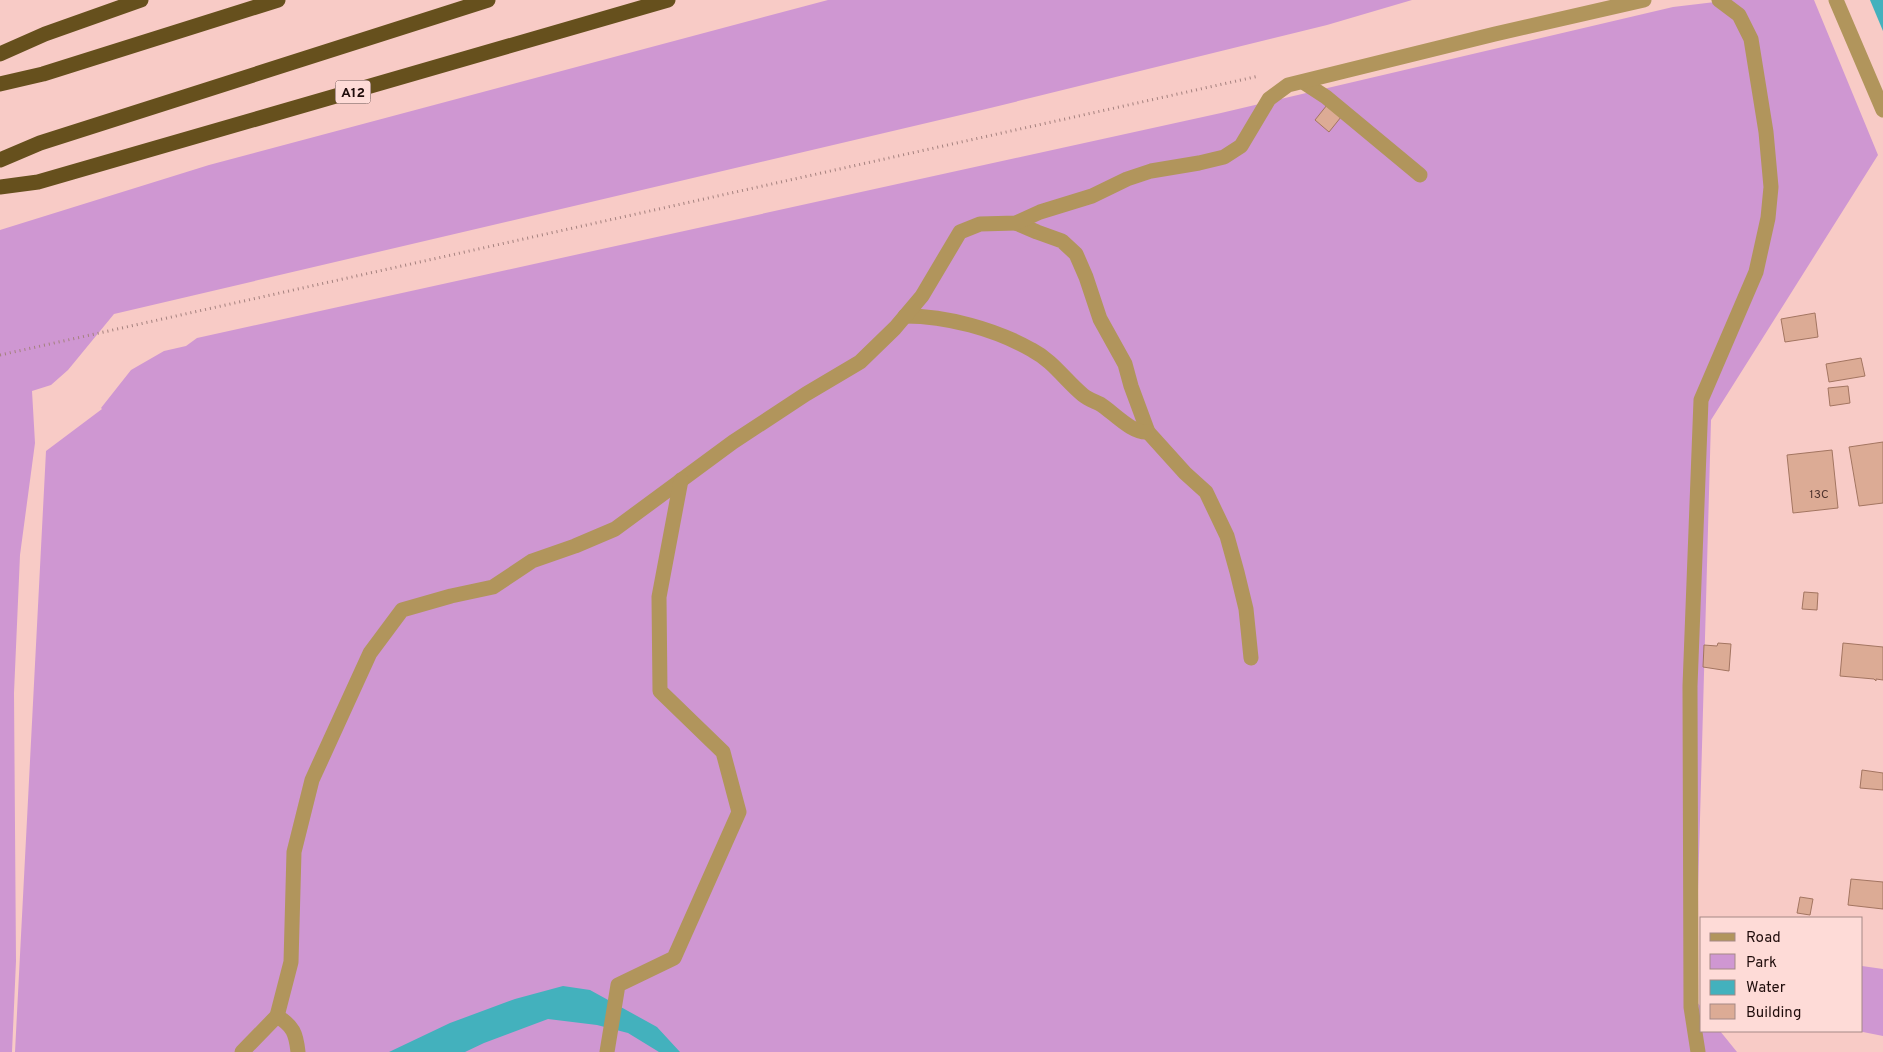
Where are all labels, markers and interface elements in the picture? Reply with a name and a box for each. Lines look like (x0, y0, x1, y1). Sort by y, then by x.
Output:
road number: A12 (336, 80, 370, 104)
house number: 13C (1809, 487, 1829, 503)
legend (1700, 917, 1863, 1032)
text: Road (1746, 929, 1781, 948)
text: Park (1746, 954, 1777, 973)
text: Water (1746, 979, 1786, 998)
text: Building (1746, 1004, 1801, 1023)

